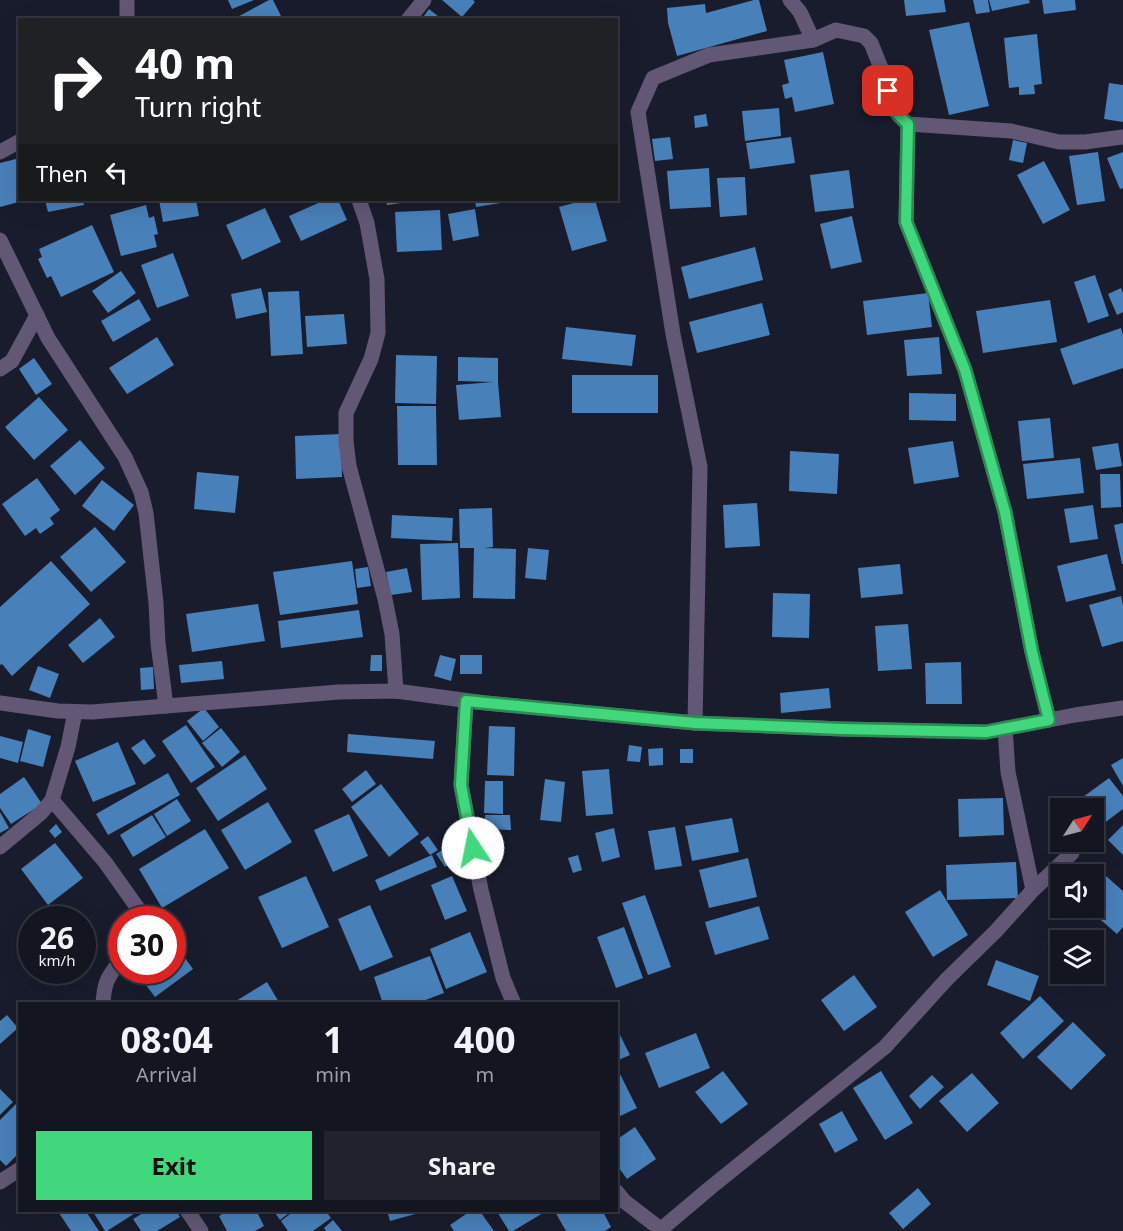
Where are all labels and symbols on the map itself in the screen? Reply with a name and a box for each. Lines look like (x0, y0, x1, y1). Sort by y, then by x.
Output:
pin (862, 65, 913, 116)
north arrow (1050, 798, 1104, 852)
position arrow (441, 816, 505, 880)
speed limit sign: 30 (108, 906, 186, 984)

